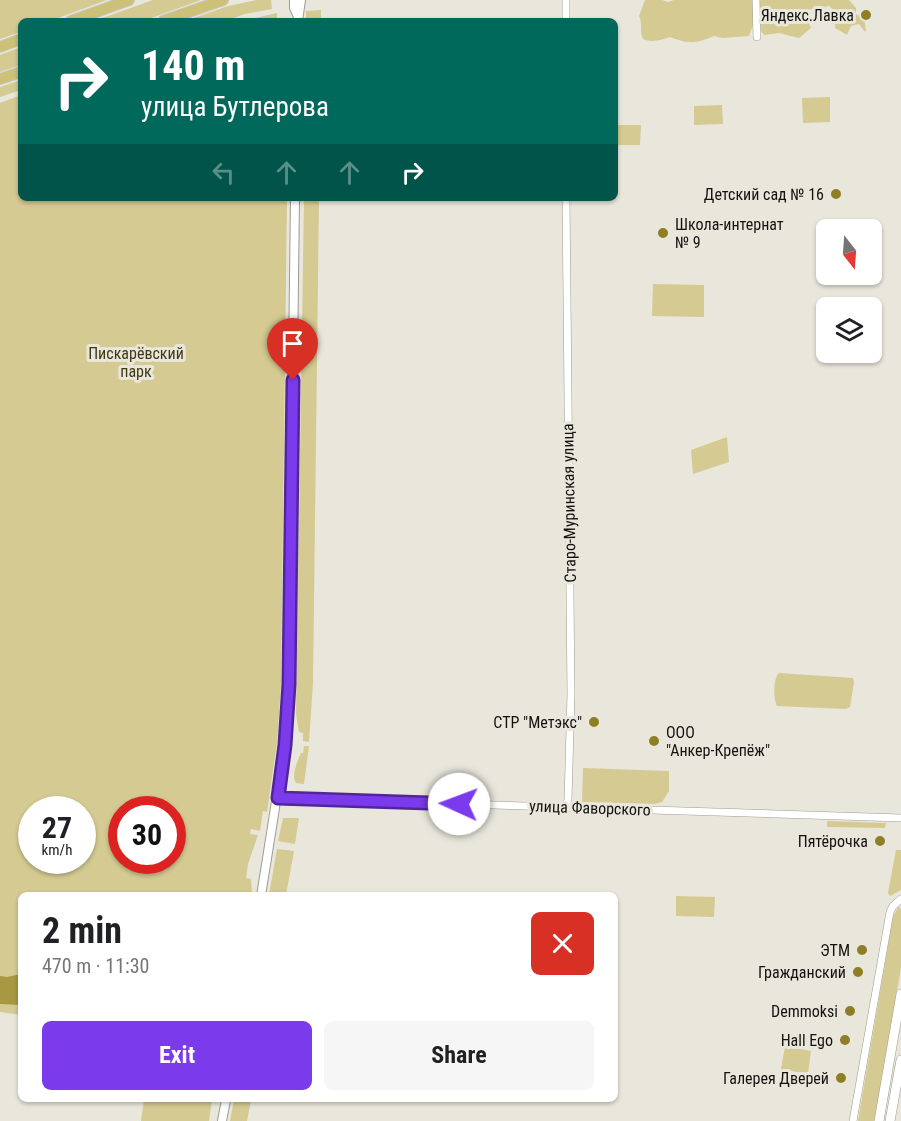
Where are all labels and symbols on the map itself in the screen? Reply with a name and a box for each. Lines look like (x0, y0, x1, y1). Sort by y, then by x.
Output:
place label: Яндекс.Лавка (761, 6, 854, 25)
marker: Яндекс.Лавка (859, 8, 873, 22)
place label: Детский сад № 16 (704, 185, 824, 204)
marker: Детский сад № 16 (829, 187, 843, 201)
place label: Школа-интернат № 9 (675, 215, 784, 252)
north arrow (816, 219, 882, 285)
marker: Школа-интернат № 9 (656, 226, 670, 240)
pin (267, 318, 318, 380)
park label: Пискарёвский парк (88, 344, 184, 381)
street label: Старо-Муринская улица (558, 423, 580, 583)
place label: СТР "Метэкс" (493, 713, 582, 732)
marker: СТР "Метэкс" (587, 715, 601, 729)
place label: ООО "Анкер-Крепёж" (666, 723, 770, 760)
marker: ООО "Анкер-Крепёж" (647, 734, 661, 748)
position arrow (427, 772, 491, 836)
speed limit sign: 30 (108, 796, 186, 874)
street label: улица Фаворского (529, 796, 651, 820)
place label: Пятёрочка (798, 832, 868, 851)
marker: Пятёрочка (873, 834, 887, 848)
place label: ЭТМ (820, 941, 850, 960)
marker: ЭТМ (855, 943, 869, 957)
place label: Гражданский (758, 963, 846, 982)
marker: Гражданский (851, 965, 865, 979)
place label: Demmoksi (771, 1002, 838, 1021)
marker: Demmoksi (843, 1004, 857, 1018)
place label: Hall Ego (781, 1031, 833, 1050)
marker: Hall Ego (838, 1033, 852, 1047)
place label: Галерея Дверей (723, 1069, 829, 1088)
marker: Галерея Дверей (834, 1071, 848, 1085)

